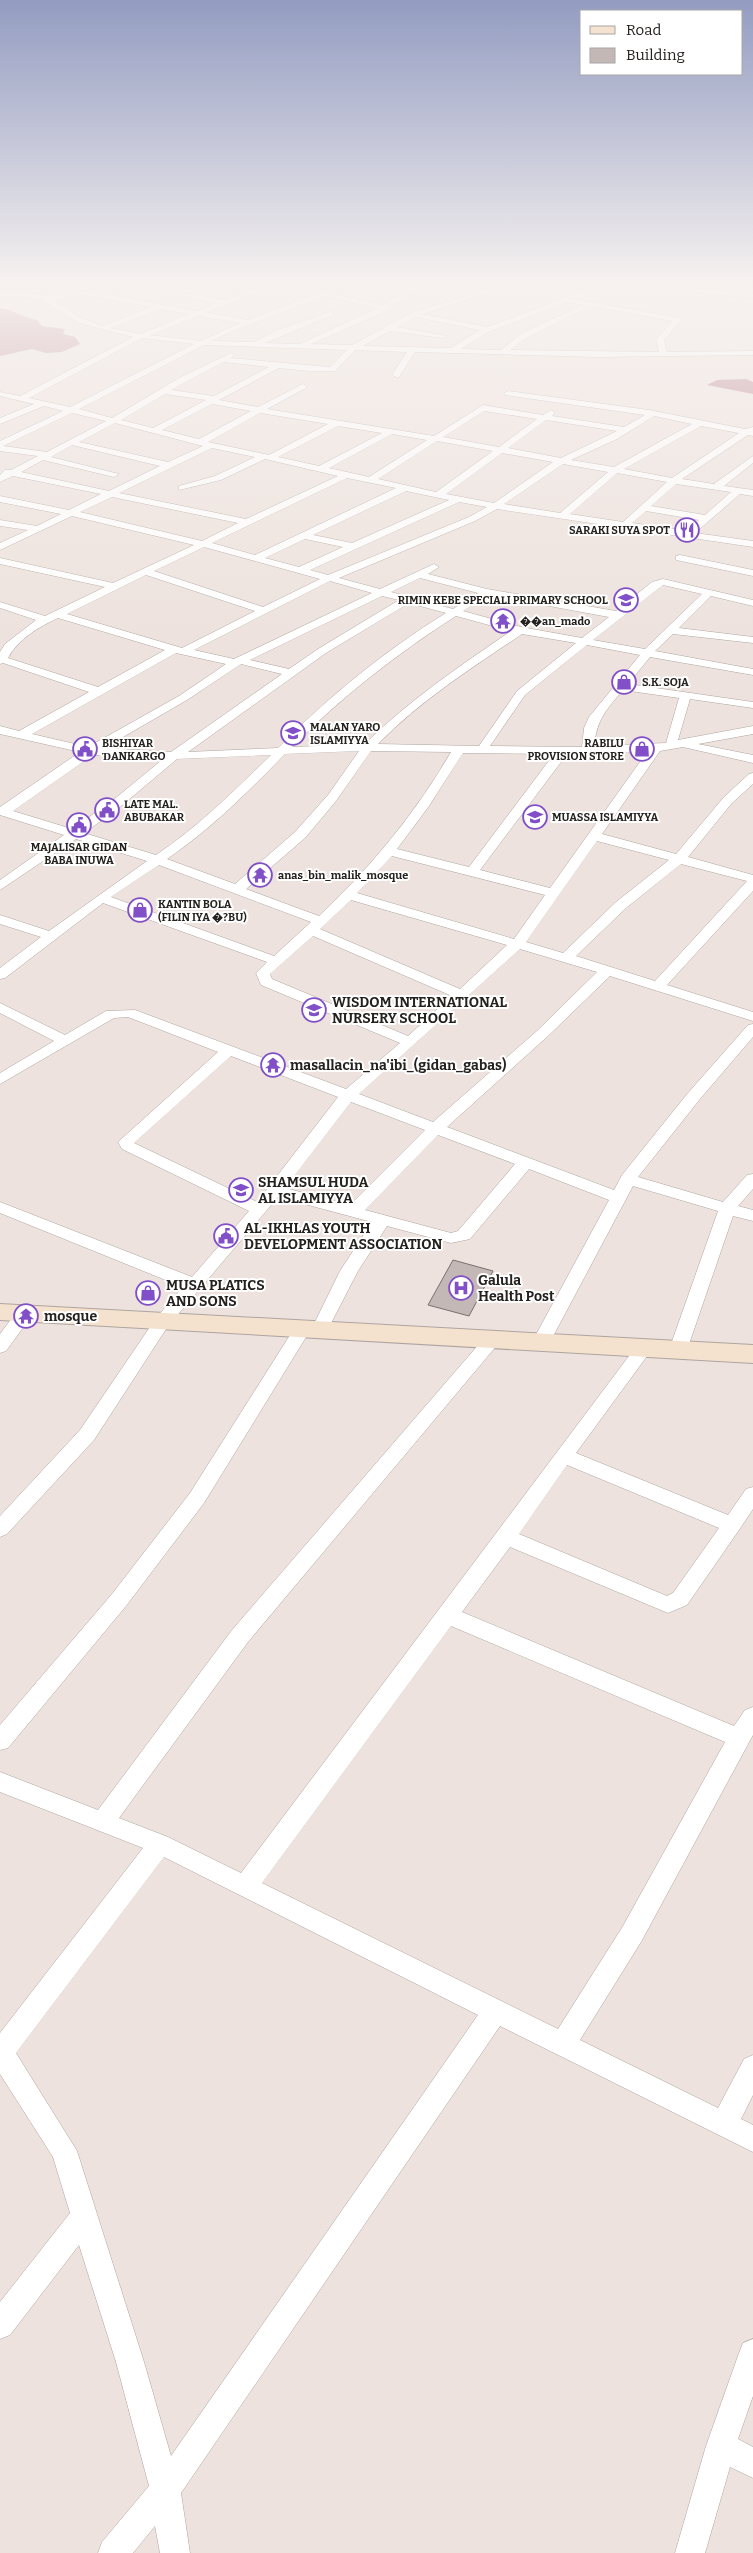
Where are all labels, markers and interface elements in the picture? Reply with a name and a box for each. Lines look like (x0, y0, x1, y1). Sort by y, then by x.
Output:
legend (580, 10, 743, 75)
text: Road (626, 21, 661, 39)
text: Building (626, 46, 685, 64)
restaurant icon: SARAKI SUYA SPOT (674, 517, 700, 543)
place label: SARAKI SUYA SPOT (569, 524, 670, 537)
school or university icon: RIMIN KEBE SPECIALI PRIMARY SCHOOL (613, 587, 639, 613)
place label: RIMIN KEBE SPECIALI PRIMARY SCHOOL (398, 594, 608, 607)
temple icon: ��an_mado (490, 608, 516, 634)
place label: ��an_mado (520, 615, 590, 628)
shop icon: S.K. SOJA (611, 669, 637, 695)
place label: S.K. SOJA (642, 676, 689, 689)
school or university icon: MALAN YARO ISLAMIYYA (280, 720, 306, 746)
place label: MALAN YARO ISLAMIYYA (310, 721, 380, 747)
public building icon: BISHIYAR ƊANKARGO (72, 736, 98, 762)
shop icon: RABILU PROVISION STORE (629, 736, 655, 762)
place label: BISHIYAR ƊANKARGO (102, 737, 166, 763)
place label: RABILU PROVISION STORE (527, 737, 624, 763)
public building icon: LATE MAL. ABUBAKAR (94, 797, 120, 823)
place label: LATE MAL. ABUBAKAR (124, 798, 185, 824)
school or university icon: MUASSA ISLAMIYYA (522, 804, 548, 830)
place label: MUASSA ISLAMIYYA (552, 811, 659, 824)
public building icon: MAJALISAR GIDAN BABA INUWA (66, 812, 92, 838)
place label: MAJALISAR GIDAN BABA INUWA (31, 841, 128, 867)
temple icon: anas_bin_malik_mosque (247, 862, 273, 888)
place label: anas_bin_malik_mosque (278, 869, 408, 882)
shop icon: KANTIN BOLA (FILIN IYA �?BU) (127, 897, 153, 923)
place label: KANTIN BOLA (FILIN IYA �?BU) (158, 898, 247, 924)
place label: WISDOM INTERNATIONAL NURSERY SCHOOL (332, 994, 507, 1027)
school or university icon: WISDOM INTERNATIONAL NURSERY SCHOOL (301, 997, 327, 1023)
temple icon: masallacin_na'ibi_(gidan_gabas) (260, 1052, 286, 1078)
place label: masallacin_na'ibi_(gidan_gabas) (290, 1056, 506, 1074)
place label: SHAMSUL HUDA AL ISLAMIYYA (258, 1174, 369, 1207)
school or university icon: SHAMSUL HUDA AL ISLAMIYYA (228, 1177, 254, 1203)
place label: AL-IKHLAS YOUTH DEVELOPMENT ASSOCIATION (244, 1220, 443, 1253)
public building icon: AL-IKHLAS YOUTH DEVELOPMENT ASSOCIATION (213, 1223, 239, 1249)
place label: Galula Health Post (478, 1272, 555, 1305)
hospital icon: Galula Health Post (448, 1275, 474, 1301)
place label: MUSA PLATICS AND SONS (166, 1277, 265, 1310)
shop icon: MUSA PLATICS AND SONS (135, 1280, 161, 1306)
temple icon: mosque (13, 1303, 39, 1329)
place label: mosque (44, 1308, 97, 1325)

